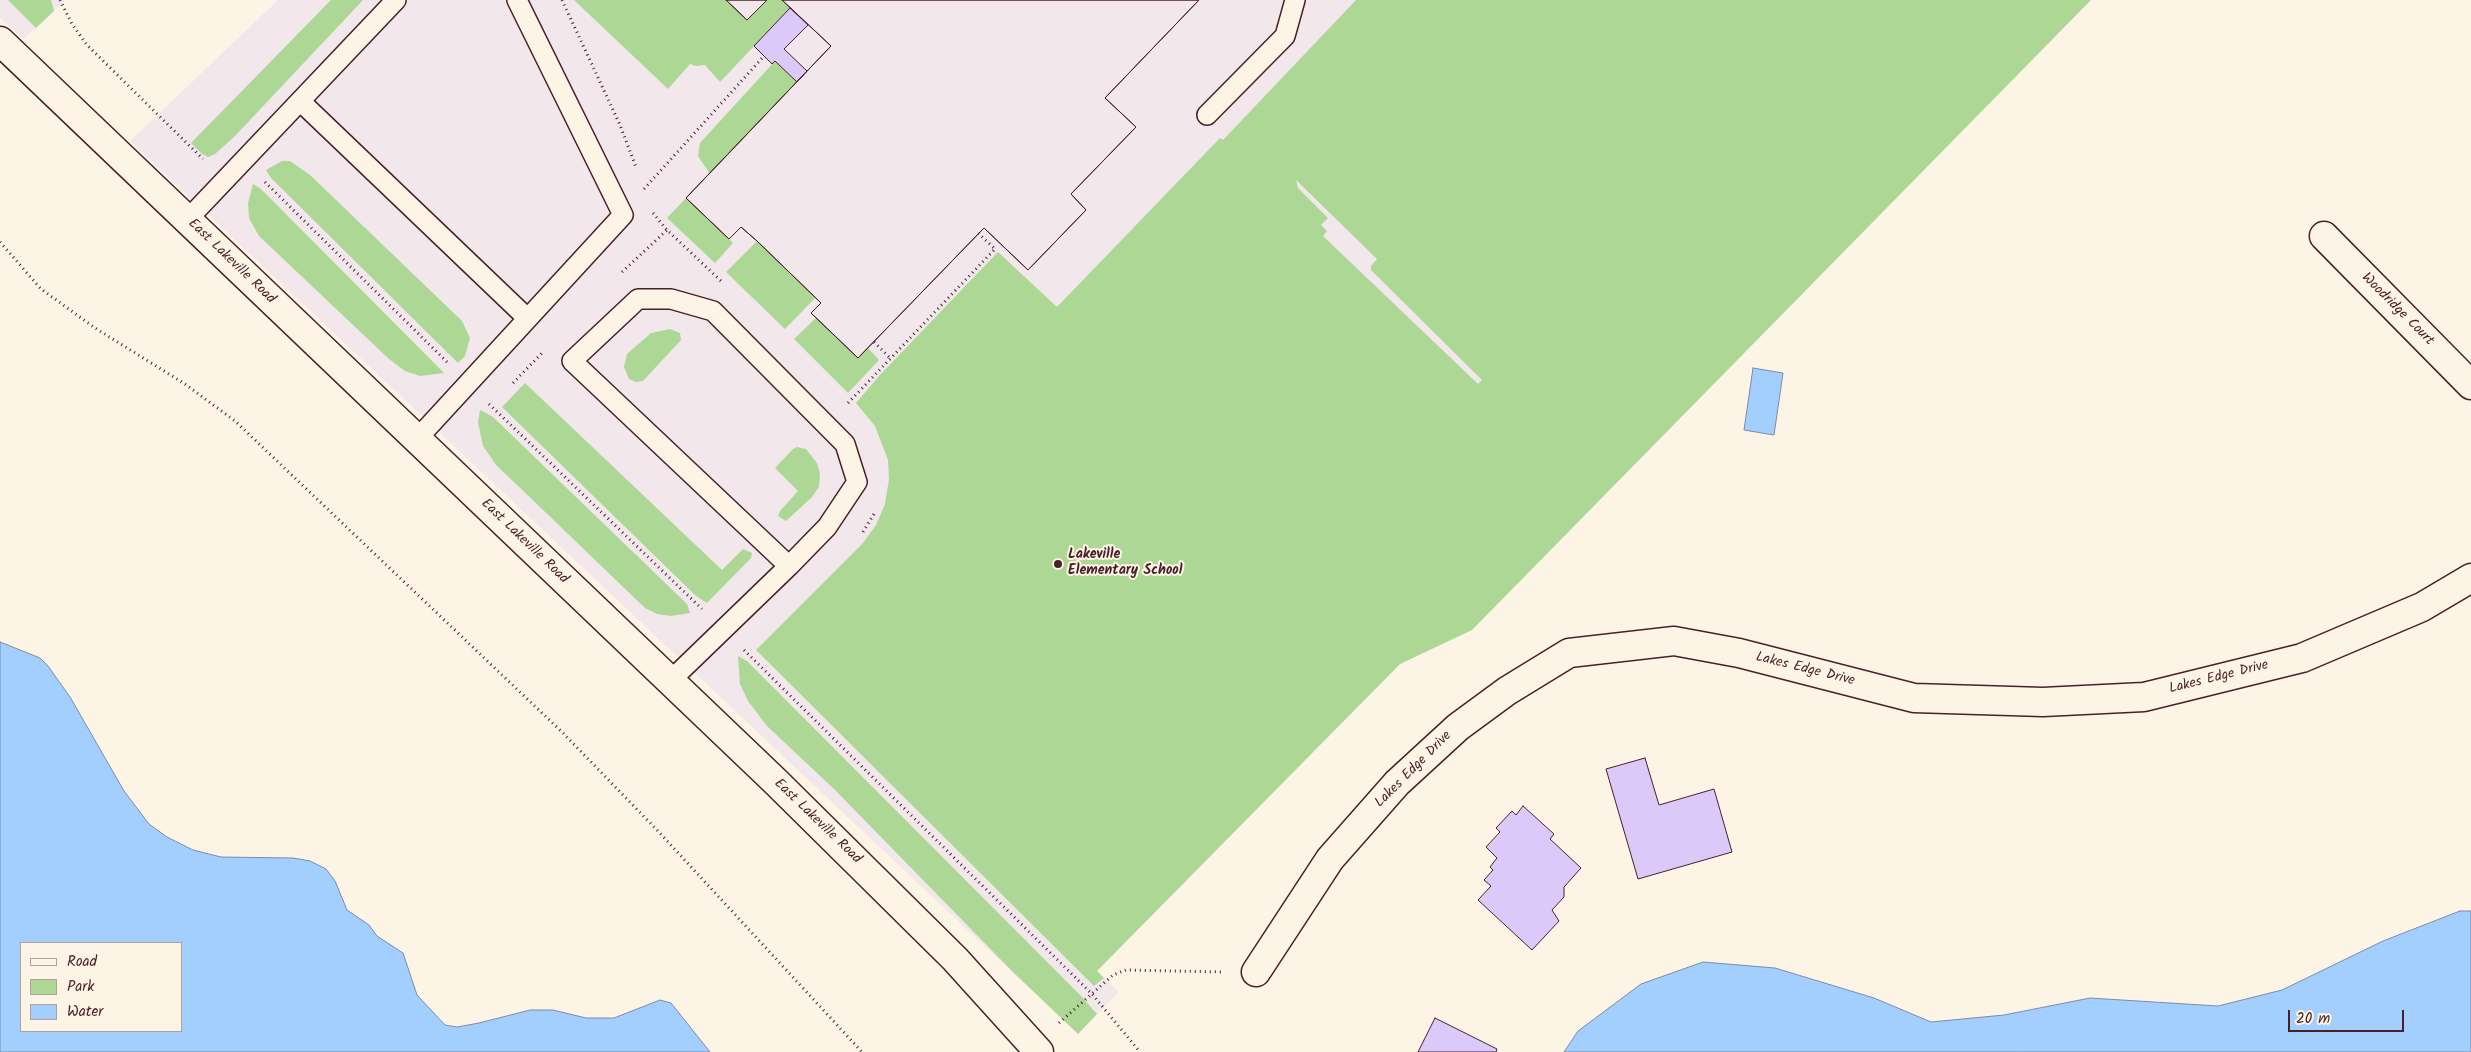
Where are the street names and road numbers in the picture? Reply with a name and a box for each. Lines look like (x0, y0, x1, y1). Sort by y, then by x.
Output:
street label: East Lakeville Road (184, 216, 278, 308)
street label: Woodridge Court (2357, 270, 2437, 350)
street label: East Lakeville Road (477, 496, 571, 588)
street label: Lakes Edge Drive (1754, 650, 1856, 690)
street label: Lakes Edge Drive (2168, 658, 2270, 698)
street label: Lakes Edge Drive (1372, 728, 1456, 812)
street label: East Lakeville Road (770, 776, 864, 868)

